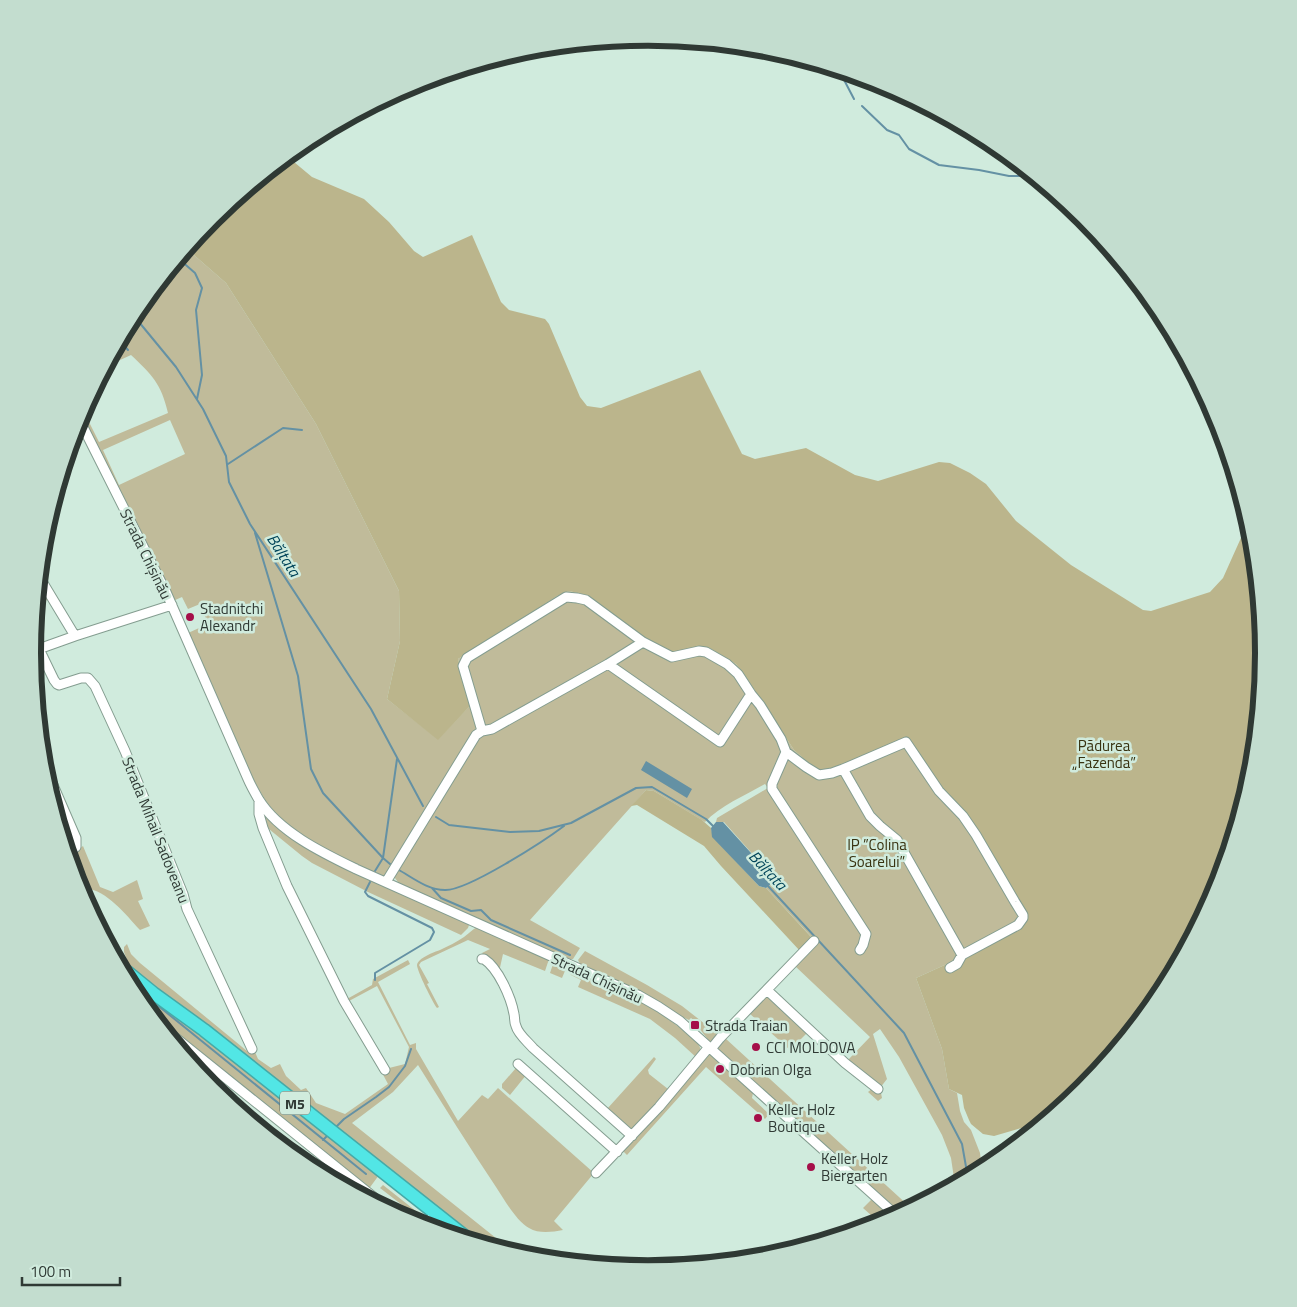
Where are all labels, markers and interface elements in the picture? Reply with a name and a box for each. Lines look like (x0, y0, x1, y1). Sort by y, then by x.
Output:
street label: Strada Chișinău (114, 505, 178, 603)
water label: Bălţata (261, 529, 307, 582)
place label: Stadnitchi Alexandr (200, 597, 263, 637)
marker: Stadnitchi Alexandr (184, 611, 196, 623)
park label: Pădurea „Fazenda” (1072, 734, 1136, 774)
street label: Strada Mihail Sadoveanu (116, 753, 196, 907)
park label: IP ”Colina Soarelui” (847, 833, 907, 873)
water label: Bălţata (743, 845, 793, 896)
street label: Strada Chișinău (548, 947, 646, 1009)
place label: Strada Traian (705, 1014, 788, 1037)
marker: Strada Traian (689, 1019, 701, 1031)
place label: CCI MOLDOVA (766, 1036, 856, 1059)
marker: CCI MOLDOVA (750, 1041, 762, 1053)
place label: Dobrian Olga (730, 1058, 812, 1081)
marker: Dobrian Olga (714, 1063, 726, 1075)
road number: M5 (280, 1092, 310, 1114)
place label: Keller Holz Boutique (768, 1098, 835, 1138)
marker: Keller Holz Boutique (752, 1112, 764, 1124)
place label: Keller Holz Biergarten (821, 1147, 888, 1187)
marker: Keller Holz Biergarten (805, 1161, 817, 1173)
scale bar (22, 1254, 120, 1286)
text: 100 m (30, 1260, 71, 1283)

